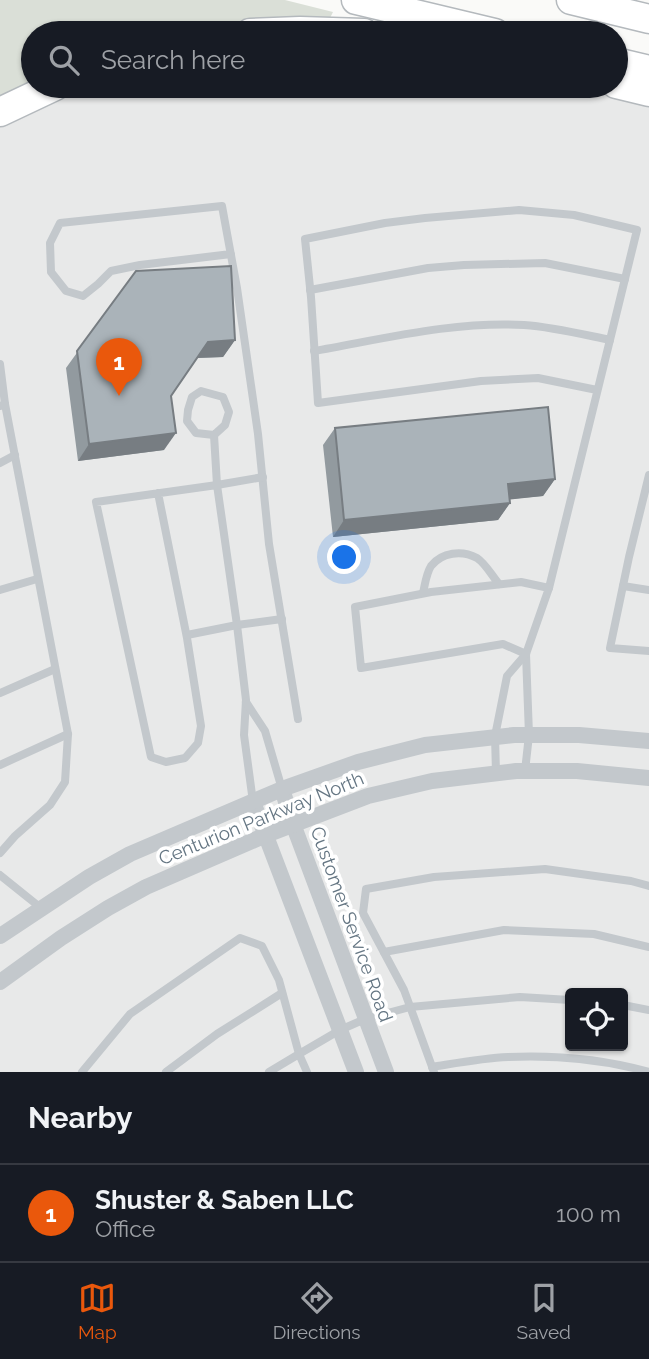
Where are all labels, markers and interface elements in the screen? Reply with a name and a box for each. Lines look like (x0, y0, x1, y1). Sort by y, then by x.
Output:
search box (21, 21, 628, 98)
icon: search (45, 41, 83, 79)
text: Search here (101, 45, 245, 75)
pin: 1 (96, 338, 142, 396)
your location (327, 540, 361, 574)
street label: Centurion Parkway North (155, 767, 367, 869)
street label: Customer Service Road (306, 823, 398, 1025)
map controls (565, 988, 628, 1051)
button: locate (565, 988, 628, 1051)
text: Nearby (28, 1100, 132, 1135)
text: Shuster & Saben LLC (95, 1185, 354, 1215)
text: 1 (45, 1200, 57, 1227)
text: 100 m (556, 1200, 621, 1227)
text: Office (95, 1215, 155, 1242)
tab: Map (78, 1279, 117, 1343)
tab: Directions (273, 1279, 361, 1343)
tab: Saved (517, 1279, 571, 1343)

